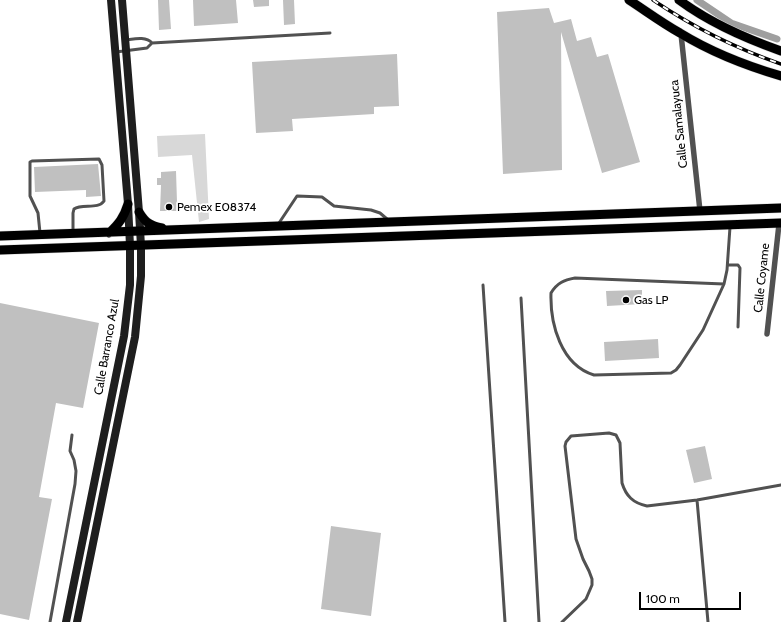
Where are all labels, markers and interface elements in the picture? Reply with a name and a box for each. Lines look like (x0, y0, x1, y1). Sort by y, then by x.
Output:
street label: Calle Samalayuca (667, 79, 691, 169)
place label: Pemex E08374 (177, 200, 256, 214)
marker: Pemex E08374 (164, 202, 174, 212)
street label: Calle Coyame (751, 243, 773, 313)
place label: Gas LP (634, 293, 668, 307)
marker: Gas LP (621, 295, 631, 305)
street label: Calle Barranco Azul (91, 298, 123, 396)
scale bar (641, 584, 743, 610)
text: 100 m (646, 591, 680, 606)

